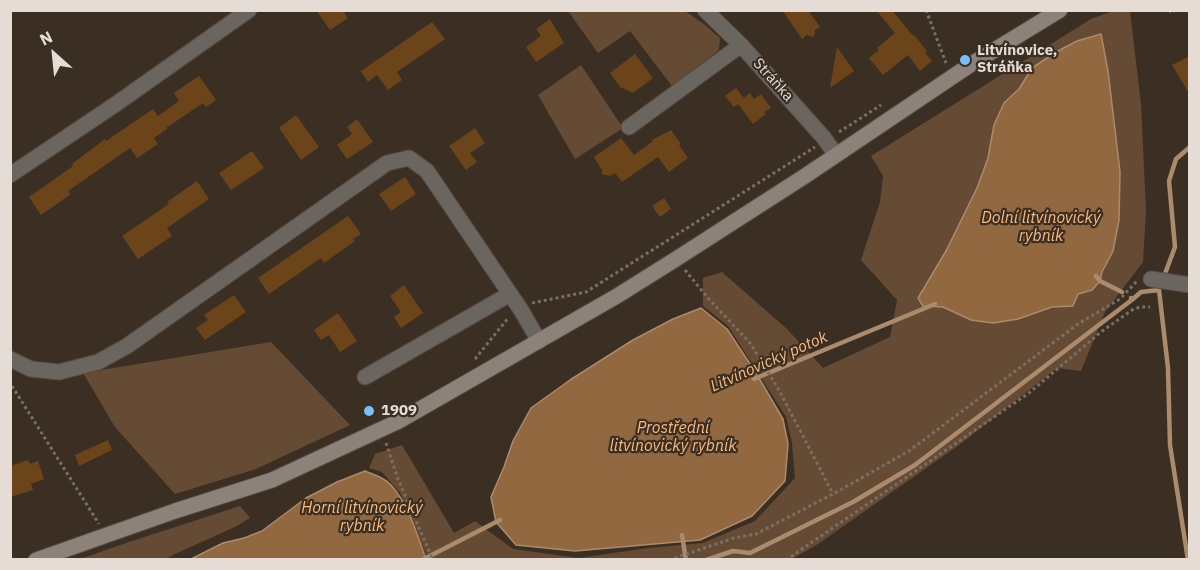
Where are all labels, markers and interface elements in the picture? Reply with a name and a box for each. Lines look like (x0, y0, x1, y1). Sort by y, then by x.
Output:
north arrow (24, 24, 84, 84)
text: N (36, 26, 56, 50)
place label: Litvínovice, Stráňka (977, 42, 1058, 77)
marker: Litvínovice, Stráňka (958, 53, 972, 67)
street label: Stráňka (749, 55, 797, 105)
water label: Dolní litvínovický rybník (981, 208, 1101, 246)
water label: Litvínovický potok (707, 328, 831, 396)
place label: 1909 (381, 402, 417, 420)
marker: 1909 (362, 404, 376, 418)
water label: Prostřední litvínovický rybník (609, 418, 737, 456)
water label: Horní litvínovický rybník (301, 498, 423, 536)

